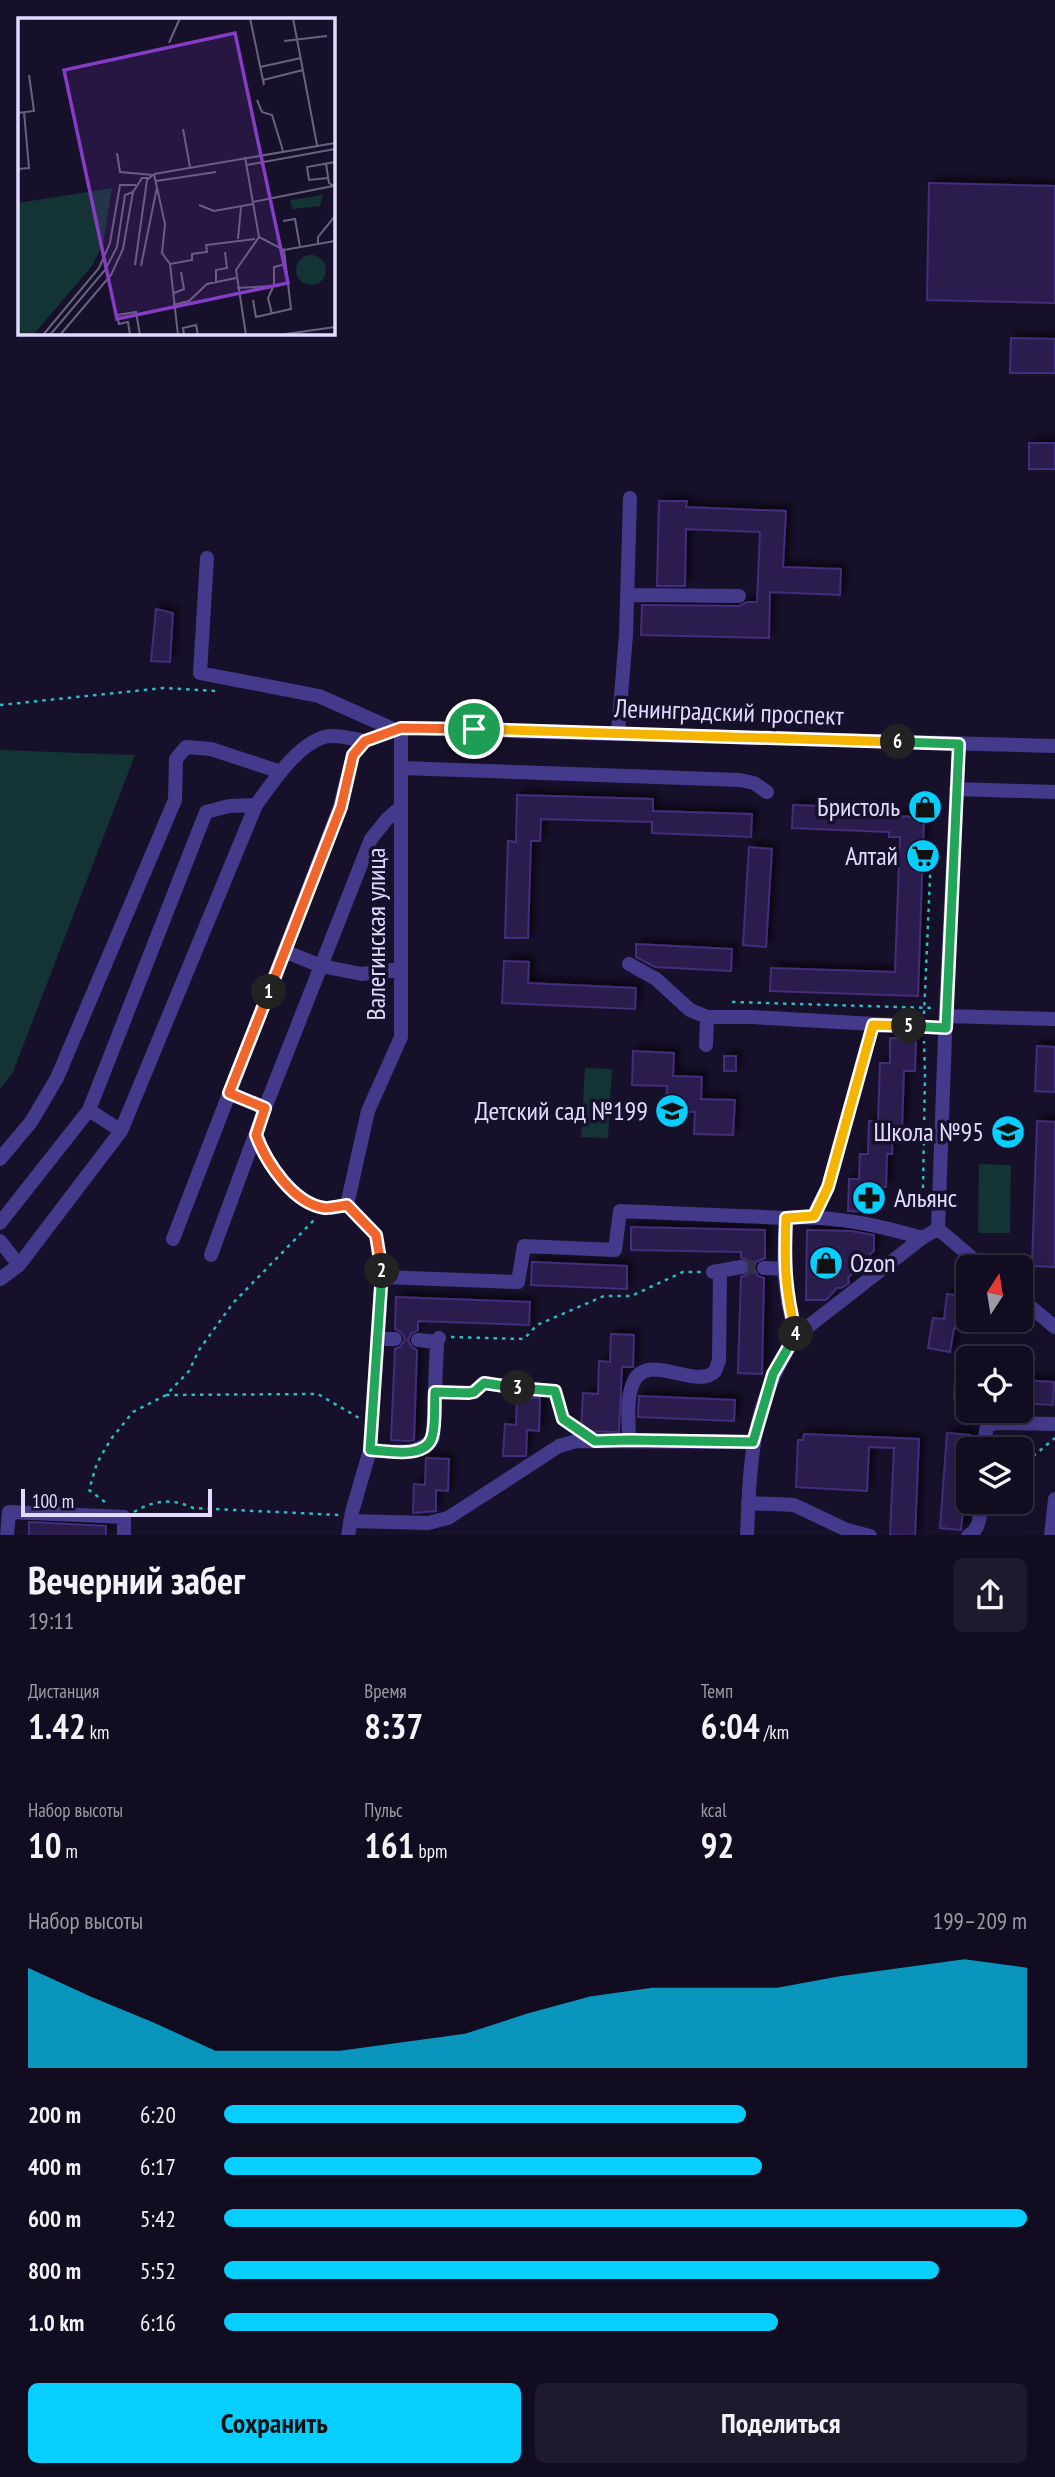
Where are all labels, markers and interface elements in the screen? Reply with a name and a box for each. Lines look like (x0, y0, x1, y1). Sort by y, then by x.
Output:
inset map (18, 18, 334, 334)
street label: Ленинградский проспект (613, 691, 845, 732)
pin (444, 699, 504, 759)
icon: arrive (455, 710, 493, 748)
pin: 6 (880, 724, 916, 760)
text: 6 (893, 729, 902, 753)
shop icon: Бристоль (906, 788, 944, 826)
place label: Бристоль (817, 790, 900, 823)
supermarket icon: Алтай (904, 837, 942, 875)
place label: Алтай (845, 839, 898, 872)
street label: Валегинская улица (359, 848, 392, 1020)
pin: 1 (252, 974, 286, 1010)
text: 1 (264, 979, 273, 1003)
pin: 5 (892, 1009, 926, 1044)
text: 5 (904, 1013, 913, 1037)
school or university icon: Детский сад №199 (653, 1092, 691, 1130)
place label: Детский сад №199 (475, 1094, 648, 1127)
school or university icon: Школа №95 (989, 1113, 1027, 1151)
place label: Школа №95 (873, 1115, 984, 1148)
pharmacy icon: Альянс (850, 1179, 888, 1217)
place label: Альянс (894, 1181, 957, 1214)
shop icon: Ozon (807, 1244, 845, 1282)
place label: Ozon (850, 1246, 896, 1279)
pin: 2 (364, 1254, 400, 1288)
north arrow (956, 1255, 1032, 1332)
map controls (956, 1255, 1033, 1514)
text: 2 (377, 1258, 386, 1282)
pin: 4 (778, 1316, 814, 1352)
text: 4 (791, 1321, 800, 1345)
button: locate (956, 1346, 1033, 1423)
pin: 3 (500, 1370, 536, 1406)
text: 3 (513, 1375, 522, 1399)
button: layers (956, 1437, 1033, 1514)
scale bar (21, 1486, 212, 1518)
text: 100 m (32, 1489, 74, 1513)
text: Вечерний забег (28, 1555, 245, 1604)
button: share (953, 1558, 1027, 1632)
text: 19:11 (28, 1606, 74, 1635)
text: Дистанция (28, 1679, 99, 1703)
text: Время (364, 1679, 407, 1703)
text: Темп (701, 1679, 733, 1703)
text: 1.42 (28, 1703, 86, 1749)
text: 8:37 (364, 1703, 423, 1749)
text: 6:04 (701, 1703, 760, 1749)
text: km (86, 1720, 109, 1744)
text: /km (760, 1720, 789, 1744)
text: Набор высоты (28, 1798, 123, 1822)
text: Пульс (364, 1798, 403, 1822)
text: kcal (701, 1798, 727, 1822)
text: 10 (28, 1822, 61, 1868)
text: 161 (364, 1822, 415, 1868)
text: 92 (701, 1822, 734, 1868)
text: m (61, 1839, 78, 1863)
text: bpm (415, 1839, 447, 1863)
text: Набор высоты (28, 1906, 143, 1935)
text: 199–209 m (933, 1906, 1027, 1935)
text: 200 m (28, 2100, 81, 2129)
text: 6:20 (140, 2100, 176, 2129)
text: 400 m (28, 2152, 81, 2181)
text: 6:17 (140, 2152, 176, 2181)
text: 600 m (28, 2204, 81, 2233)
text: 5:42 (140, 2204, 176, 2233)
text: 800 m (28, 2256, 81, 2285)
text: 5:52 (140, 2256, 176, 2285)
text: 1.0 km (28, 2308, 84, 2337)
text: 6:16 (140, 2308, 176, 2337)
button: Сохранить (28, 2383, 521, 2463)
button: Поделиться (535, 2383, 1027, 2463)

